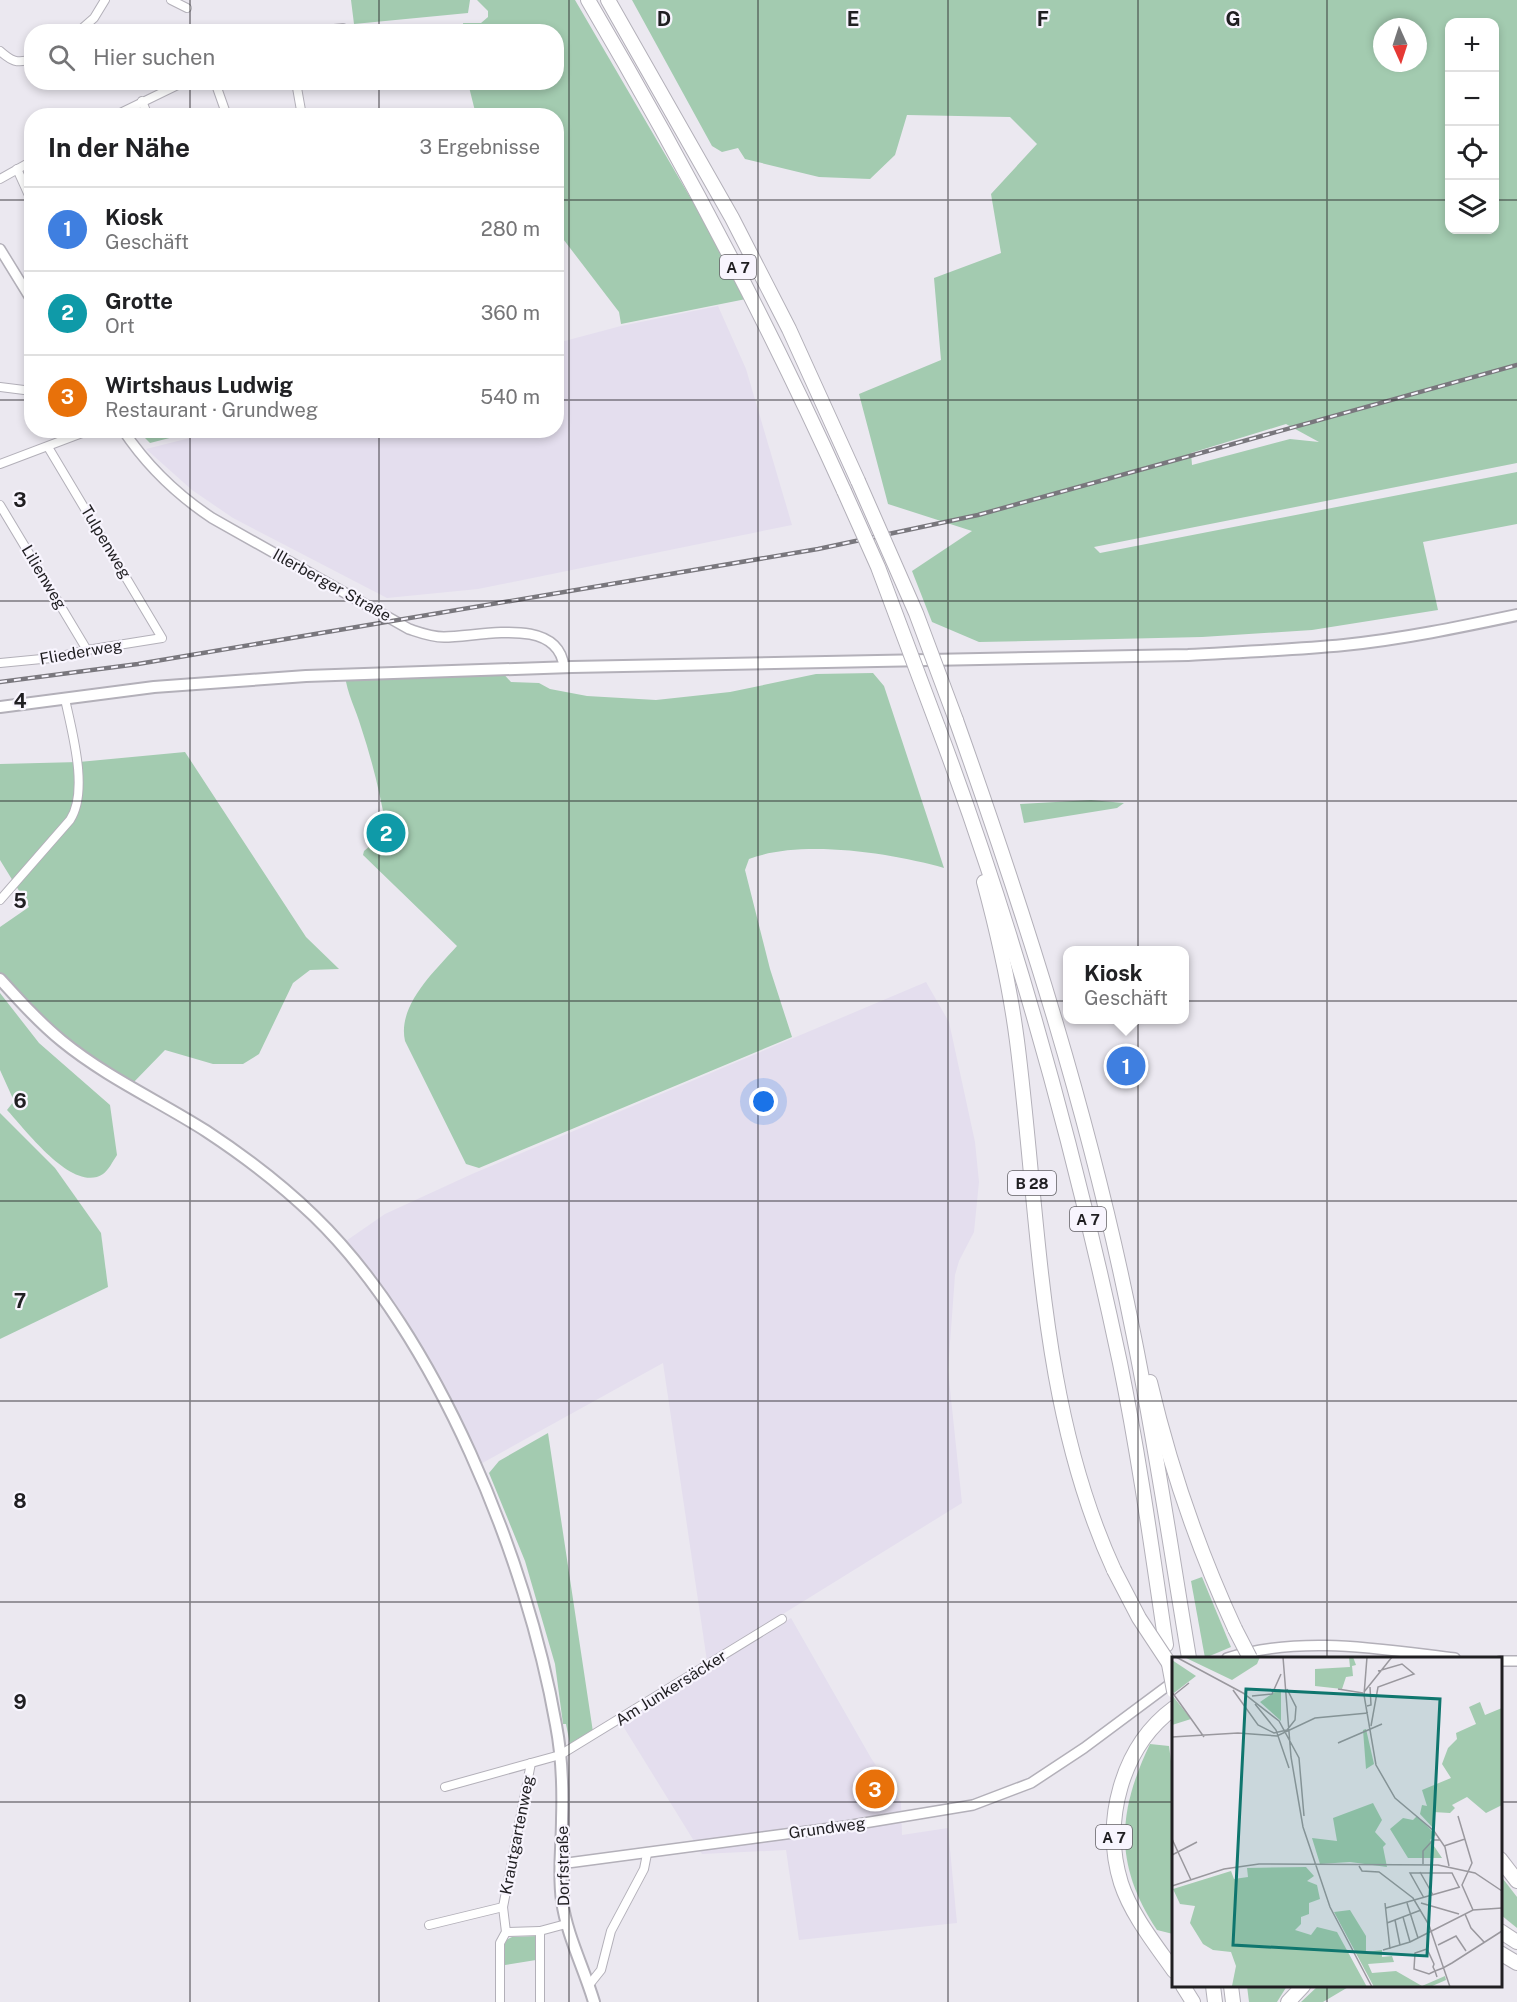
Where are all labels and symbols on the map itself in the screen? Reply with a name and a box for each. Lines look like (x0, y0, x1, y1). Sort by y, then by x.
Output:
text: D (657, 7, 671, 31)
text: E (847, 7, 859, 31)
text: F (1037, 7, 1049, 31)
text: G (1225, 7, 1241, 31)
north arrow (1373, 18, 1427, 72)
road number: A 7 (720, 255, 756, 279)
text: 3 (13, 488, 27, 512)
street label: Tulpenweg (77, 502, 135, 582)
street label: Lilienweg (17, 542, 71, 613)
street label: Illerberger Straße (270, 545, 394, 625)
street label: Fliederweg (38, 635, 124, 669)
text: 4 (13, 689, 27, 713)
pin: 2 (366, 810, 406, 856)
text: 5 (13, 889, 27, 913)
pin: 1 (1106, 1044, 1146, 1088)
your location (749, 1087, 778, 1116)
text: 6 (13, 1089, 27, 1113)
road number: B 28 (1008, 1171, 1056, 1195)
road number: A 7 (1070, 1207, 1106, 1231)
text: 7 (14, 1289, 26, 1313)
text: 8 (13, 1489, 27, 1513)
street label: Am Junkersäcker (612, 1646, 730, 1730)
inset map (1172, 1657, 1502, 1987)
text: 9 (13, 1690, 27, 1714)
pin: 3 (856, 1766, 894, 1812)
street label: Krautgartenweg (496, 1774, 538, 1896)
street label: Grundweg (787, 1813, 867, 1843)
road number: A 7 (1096, 1825, 1132, 1849)
street label: Dorfstraße (553, 1826, 573, 1906)

